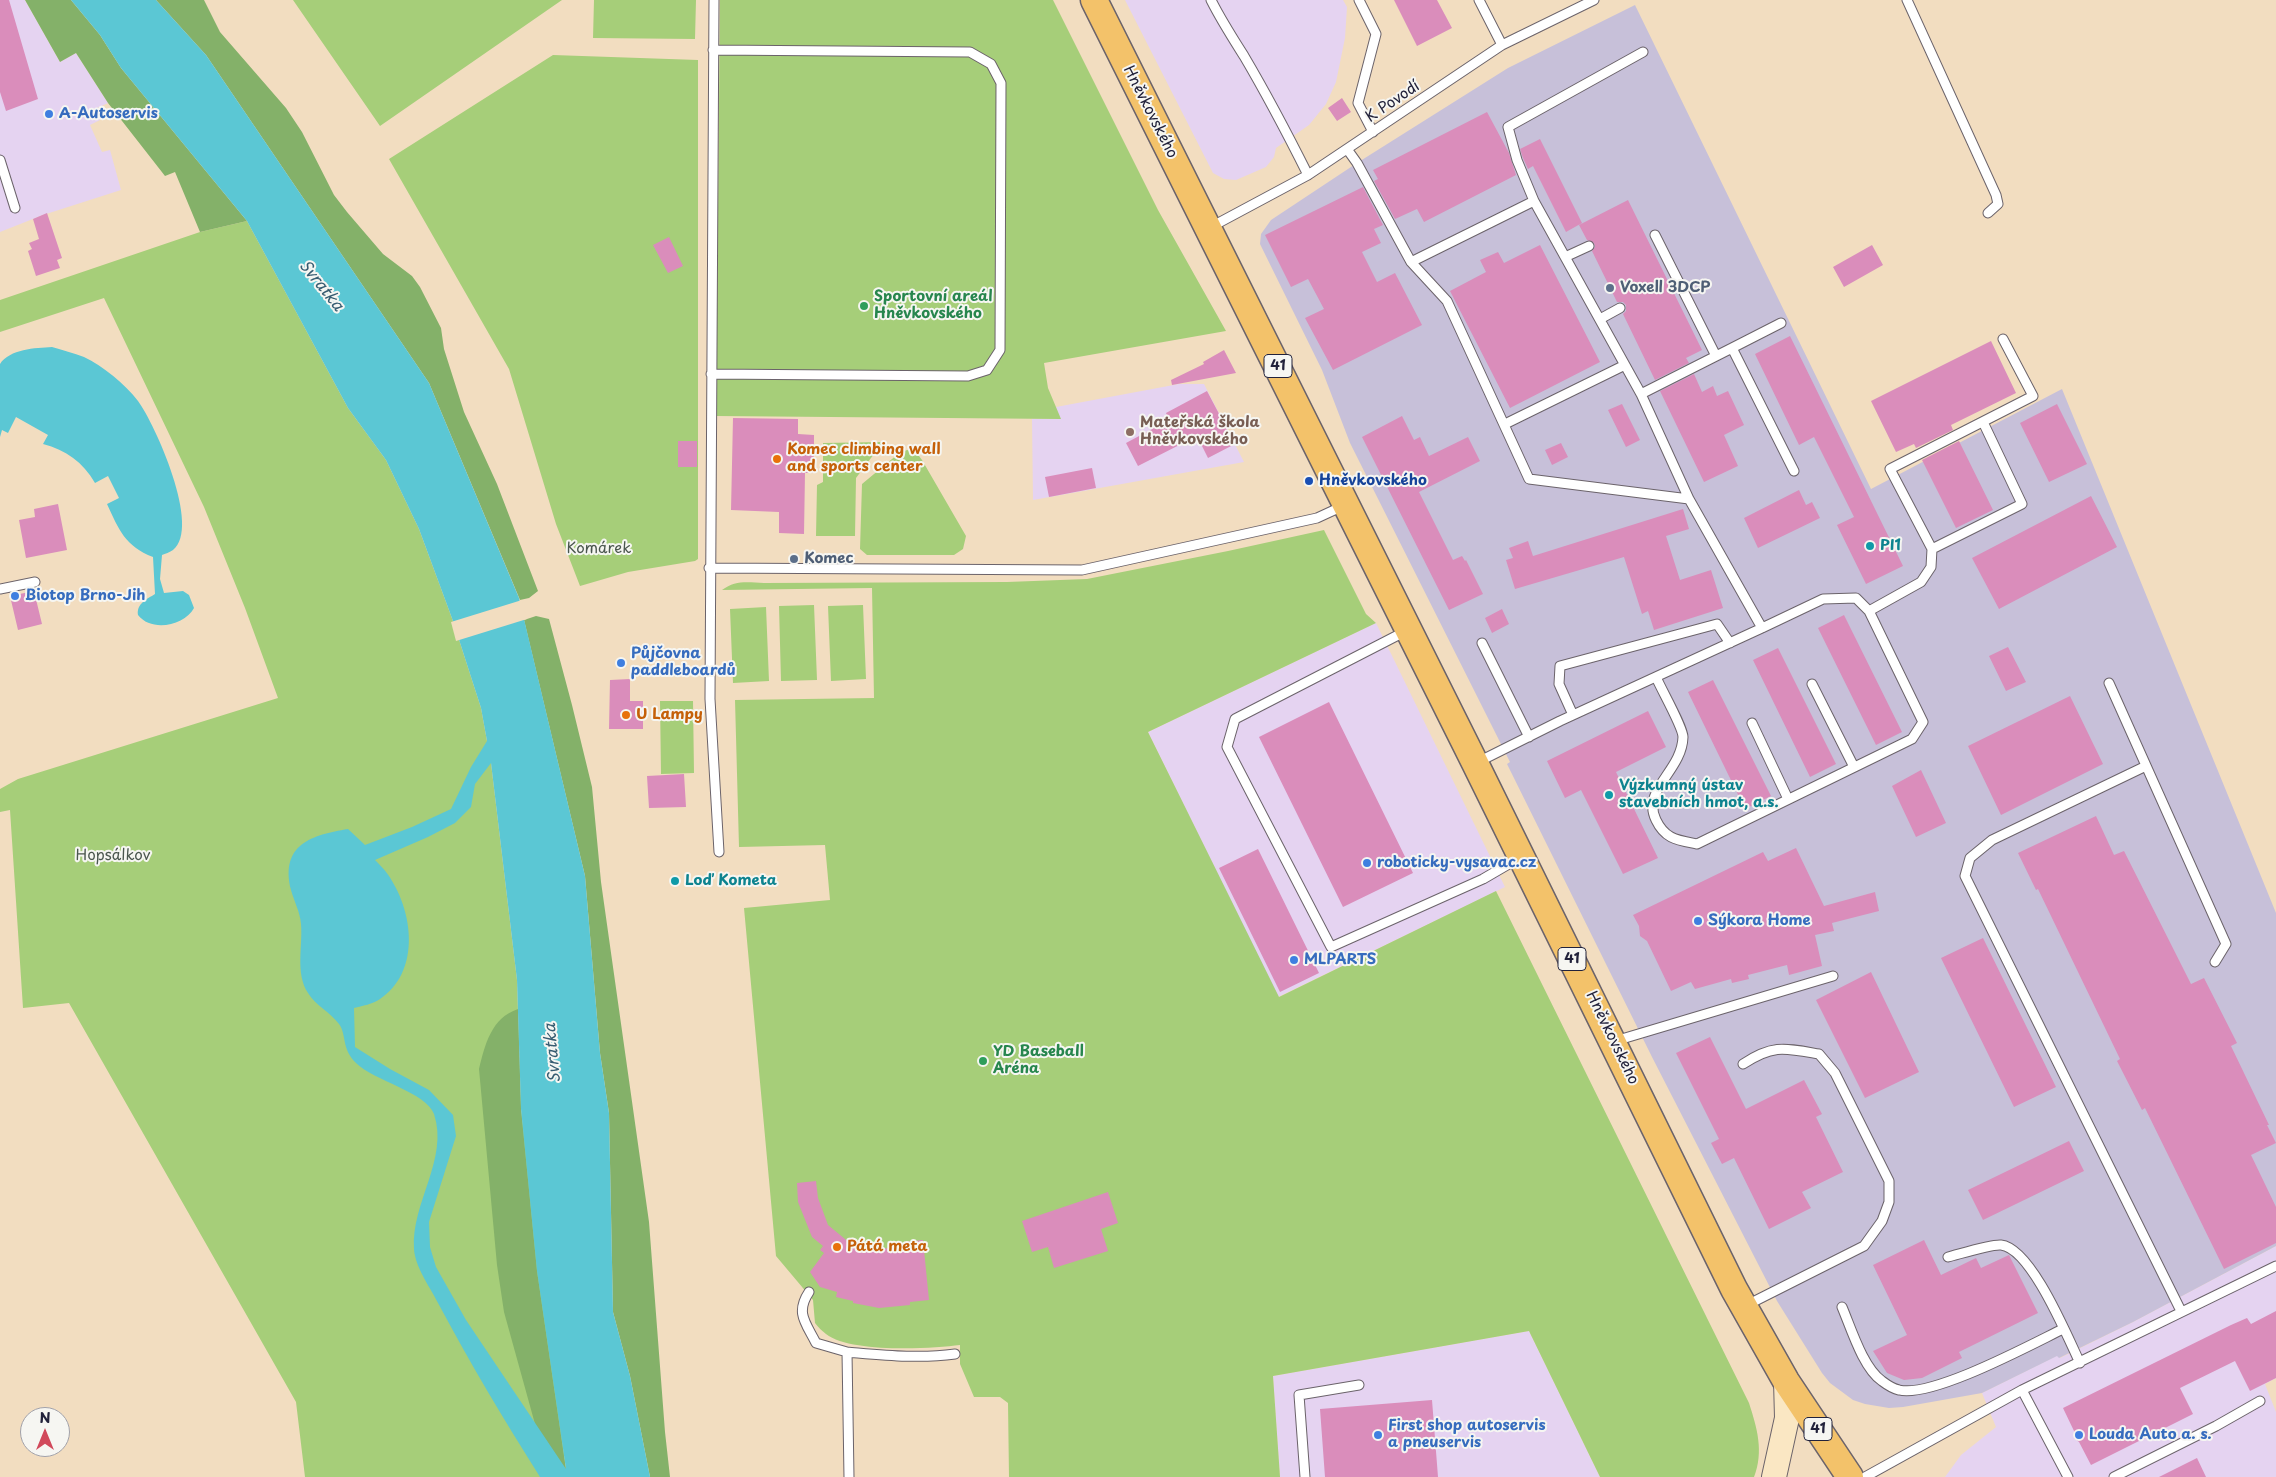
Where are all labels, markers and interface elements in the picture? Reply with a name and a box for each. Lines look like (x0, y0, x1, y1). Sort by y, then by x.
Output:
street label: Hněvkovského (1119, 63, 1181, 161)
street label: K Povodí (1363, 77, 1423, 127)
place label: A-Autoservis (59, 105, 158, 123)
marker: A-Autoservis (43, 108, 55, 120)
water label: Svratka (295, 257, 347, 315)
place label: Voxell 3DCP (1620, 279, 1710, 297)
marker: Voxell 3DCP (1604, 282, 1616, 294)
place label: Sportovní areál Hněvkovského (874, 288, 992, 323)
marker: Sportovní areál Hněvkovského (858, 300, 870, 312)
road number: 41 (1264, 354, 1292, 378)
place label: Mateřská škola Hněvkovského (1140, 414, 1260, 449)
marker: Mateřská škola Hněvkovského (1124, 426, 1136, 438)
place label: Komec climbing wall and sports center (787, 441, 940, 476)
marker: Komec climbing wall and sports center (771, 453, 783, 465)
place label: Hněvkovského (1319, 472, 1427, 490)
marker: Hněvkovského (1303, 475, 1315, 487)
place label: PI1 (1880, 537, 1901, 555)
park label: Komárek (567, 540, 631, 558)
marker: PI1 (1864, 540, 1876, 552)
place label: Komec (804, 550, 853, 568)
marker: Komec (788, 553, 800, 565)
place label: Biotop Brno-Jih (25, 587, 146, 605)
marker: Biotop Brno-Jih (9, 590, 21, 602)
place label: Půjčovna paddleboardů (631, 645, 736, 680)
marker: Půjčovna paddleboardů (615, 657, 627, 669)
place label: U Lampy (636, 706, 703, 724)
marker: U Lampy (620, 709, 632, 721)
place label: Výzkumný ústav stavebních hmot, a.s. (1619, 777, 1779, 812)
marker: Výzkumný ústav stavebních hmot, a.s. (1603, 789, 1615, 801)
park label: Hopsálkov (76, 847, 150, 865)
place label: roboticky-vysavac.cz (1377, 854, 1536, 872)
marker: roboticky-vysavac.cz (1361, 857, 1373, 869)
place label: Loď Kometa (685, 872, 777, 890)
marker: Loď Kometa (669, 875, 681, 887)
place label: Sýkora Home (1708, 912, 1811, 930)
marker: Sýkora Home (1692, 915, 1704, 927)
road number: 41 (1558, 948, 1586, 971)
place label: MLPARTS (1304, 951, 1376, 969)
marker: MLPARTS (1288, 954, 1300, 966)
street label: Hněvkovského (1582, 988, 1642, 1088)
water label: Svratka (541, 1022, 565, 1084)
place label: YD Baseball Aréna (993, 1043, 1084, 1078)
marker: YD Baseball Aréna (977, 1055, 989, 1067)
place label: Pátá meta (847, 1238, 928, 1256)
marker: Pátá meta (831, 1241, 843, 1253)
north arrow (20, 1407, 70, 1457)
text: N (39, 1407, 51, 1428)
place label: First shop autoservis a pneuservis (1388, 1417, 1546, 1452)
road number: 41 (1804, 1418, 1832, 1440)
place label: Louda Auto a. s. (2089, 1426, 2212, 1444)
marker: First shop autoservis a pneuservis (1372, 1429, 1384, 1441)
marker: Louda Auto a. s. (2073, 1429, 2085, 1441)

